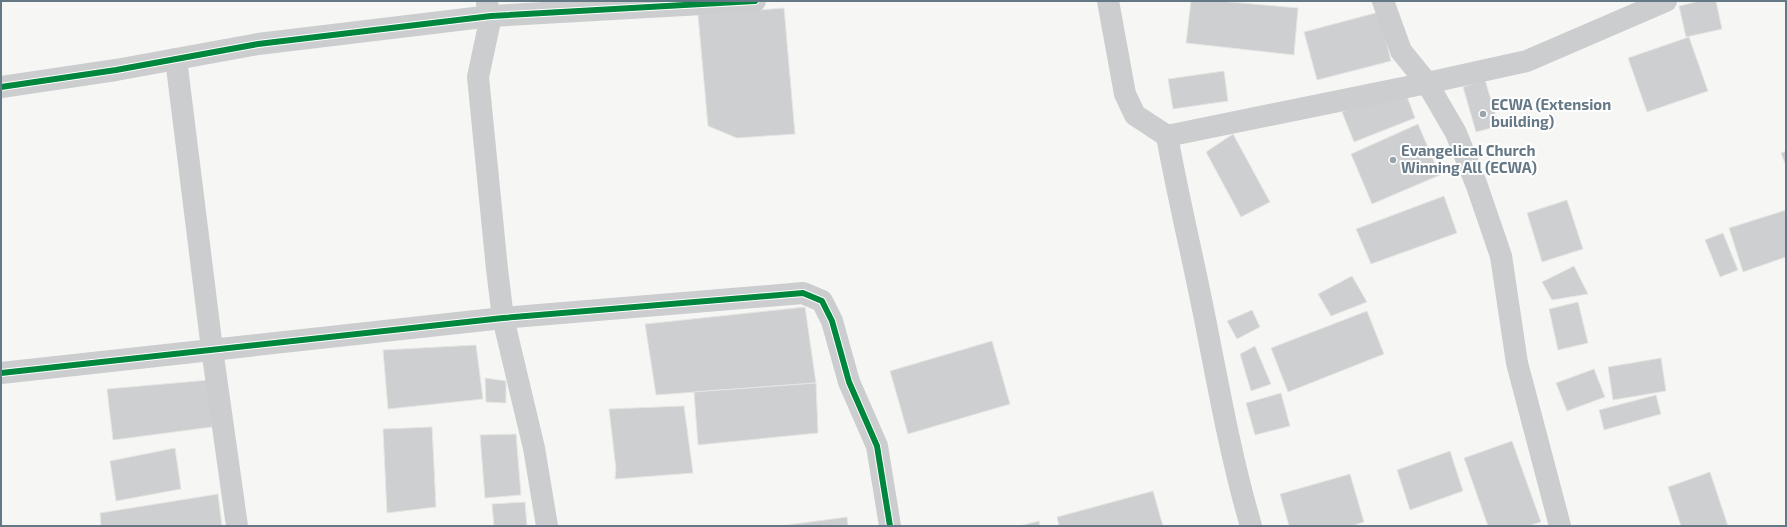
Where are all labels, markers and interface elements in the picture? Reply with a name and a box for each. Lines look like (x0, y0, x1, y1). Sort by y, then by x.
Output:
place label: ECWA (Extension building) (1491, 95, 1611, 130)
marker: ECWA (Extension building) (1478, 109, 1488, 119)
place label: Evangelical Church Winning All (ECWA) (1401, 141, 1537, 176)
marker: Evangelical Church Winning All (ECWA) (1388, 155, 1398, 165)

